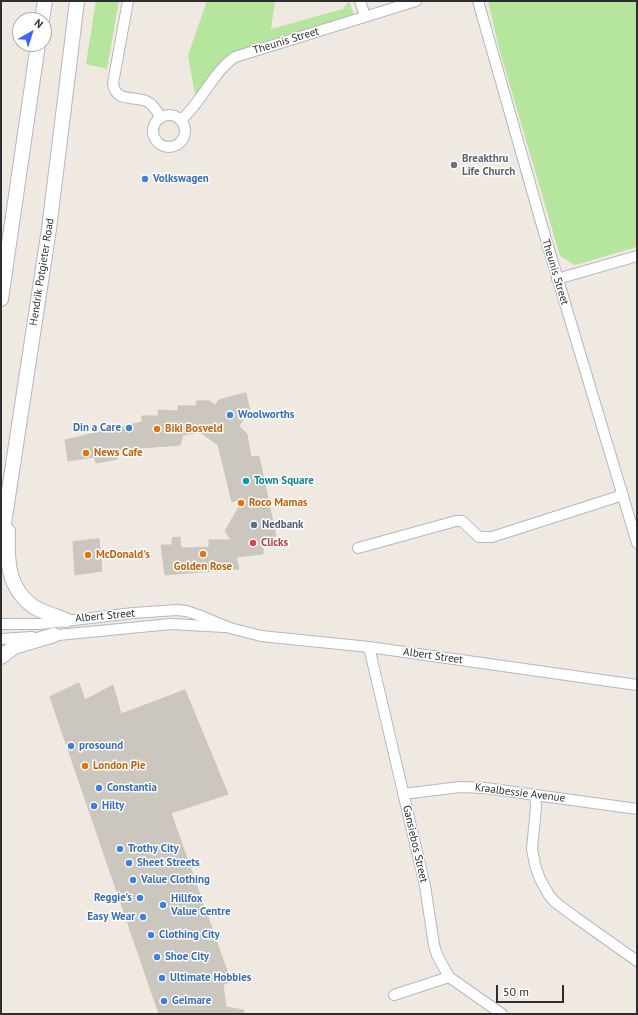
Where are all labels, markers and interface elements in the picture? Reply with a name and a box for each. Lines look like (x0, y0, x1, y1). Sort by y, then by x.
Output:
north arrow (12, 12, 52, 52)
text: N (32, 16, 46, 31)
street label: Theunis Street (251, 25, 321, 57)
place label: Breakthru Life Church (462, 152, 515, 178)
marker: Breakthru Life Church (449, 160, 459, 170)
place label: Volkswagen (153, 172, 209, 186)
marker: Volkswagen (140, 174, 150, 184)
street label: Hendrik Potgieter Road (27, 217, 57, 327)
street label: Theunis Street (539, 237, 571, 307)
place label: Woolworths (238, 408, 294, 422)
marker: Woolworths (225, 410, 235, 420)
place label: Din a Care (73, 421, 121, 435)
place label: Biki Bosveld (165, 422, 223, 436)
marker: Din a Care (124, 423, 134, 433)
marker: Biki Bosveld (152, 424, 162, 434)
place label: News Cafe (94, 446, 143, 460)
marker: News Cafe (81, 448, 91, 458)
place label: Town Square (254, 474, 314, 488)
marker: Town Square (241, 476, 251, 486)
place label: Roco Mamas (249, 496, 307, 510)
marker: Roco Mamas (236, 498, 246, 508)
place label: Nedbank (262, 518, 303, 532)
marker: Nedbank (249, 520, 259, 530)
place label: Clicks (261, 536, 288, 550)
marker: Clicks (248, 538, 258, 548)
place label: McDonald's (96, 548, 150, 562)
marker: Golden Rose (198, 549, 208, 559)
marker: McDonald's (83, 550, 93, 560)
place label: Golden Rose (174, 560, 232, 574)
street label: Albert Street (75, 607, 135, 625)
street label: Albert Street (402, 645, 464, 667)
place label: prosound (79, 739, 123, 753)
marker: prosound (66, 741, 76, 751)
place label: London Pie (93, 759, 146, 773)
marker: London Pie (80, 761, 90, 771)
place label: Constantia (107, 781, 157, 795)
street label: Kraalbessie Avenue (474, 781, 566, 805)
marker: Constantia (94, 783, 104, 793)
place label: Hilty (102, 799, 124, 813)
marker: Hilty (89, 801, 99, 811)
street label: Gansiebos Street (400, 804, 430, 884)
place label: Trothy City (128, 842, 179, 856)
marker: Trothy City (115, 844, 125, 854)
place label: Sheet Streets (137, 856, 200, 870)
marker: Sheet Streets (124, 858, 134, 868)
place label: Value Clothing (141, 873, 210, 887)
marker: Value Clothing (128, 875, 138, 885)
place label: Reggie's (94, 891, 132, 905)
place label: Hillfox Value Centre (171, 892, 231, 918)
marker: Reggie's (135, 893, 145, 903)
marker: Hillfox Value Centre (158, 900, 168, 910)
place label: Easy Wear (87, 910, 135, 924)
marker: Easy Wear (138, 912, 148, 922)
place label: Clothing City (159, 928, 220, 942)
marker: Clothing City (146, 930, 156, 940)
place label: Shoe City (165, 950, 209, 964)
marker: Shoe City (152, 952, 162, 962)
place label: Ultimate Hobbies (170, 971, 251, 985)
marker: Ultimate Hobbies (157, 973, 167, 983)
scale bar (498, 977, 566, 1003)
text: 50 m (503, 984, 529, 999)
place label: Gelmare (172, 994, 211, 1008)
marker: Gelmare (159, 996, 169, 1006)

